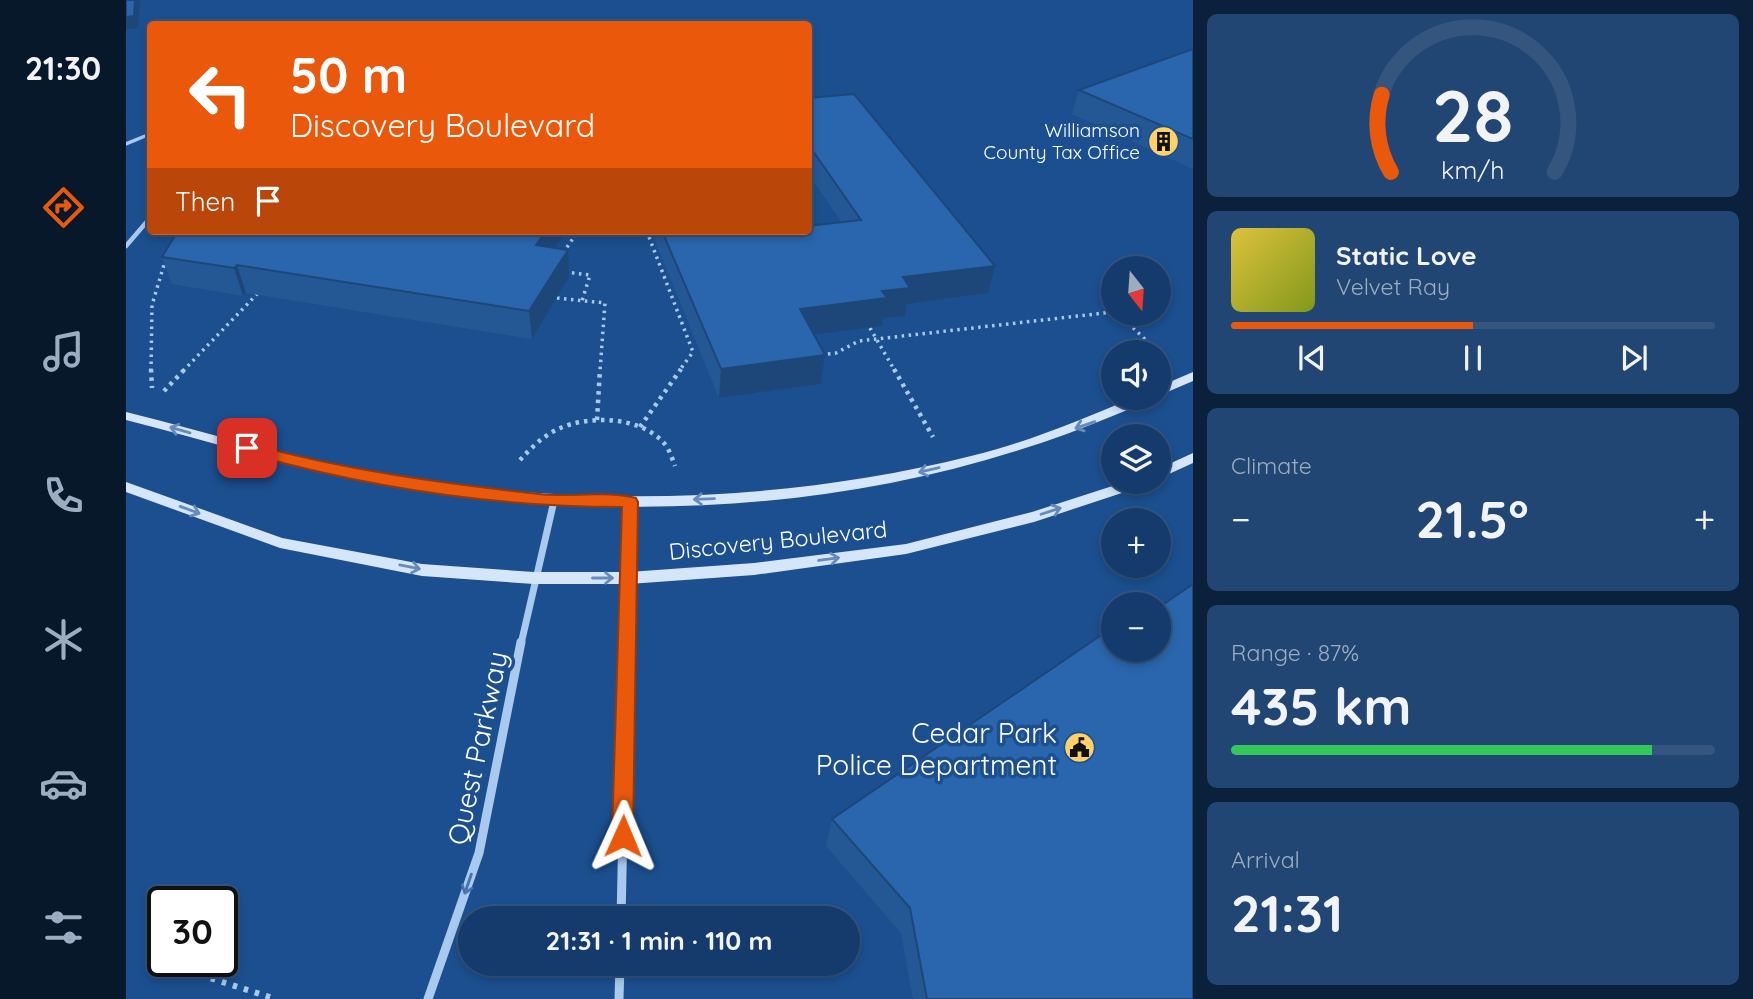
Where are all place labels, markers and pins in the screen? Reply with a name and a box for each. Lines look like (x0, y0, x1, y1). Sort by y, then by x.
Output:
place label: Williamson County Tax Office (984, 118, 1140, 164)
building icon: Williamson County Tax Office (1146, 124, 1180, 158)
pin (217, 418, 277, 478)
place label: Cedar Park Police Department (816, 715, 1057, 782)
public building icon: Cedar Park Police Department (1063, 731, 1097, 765)

